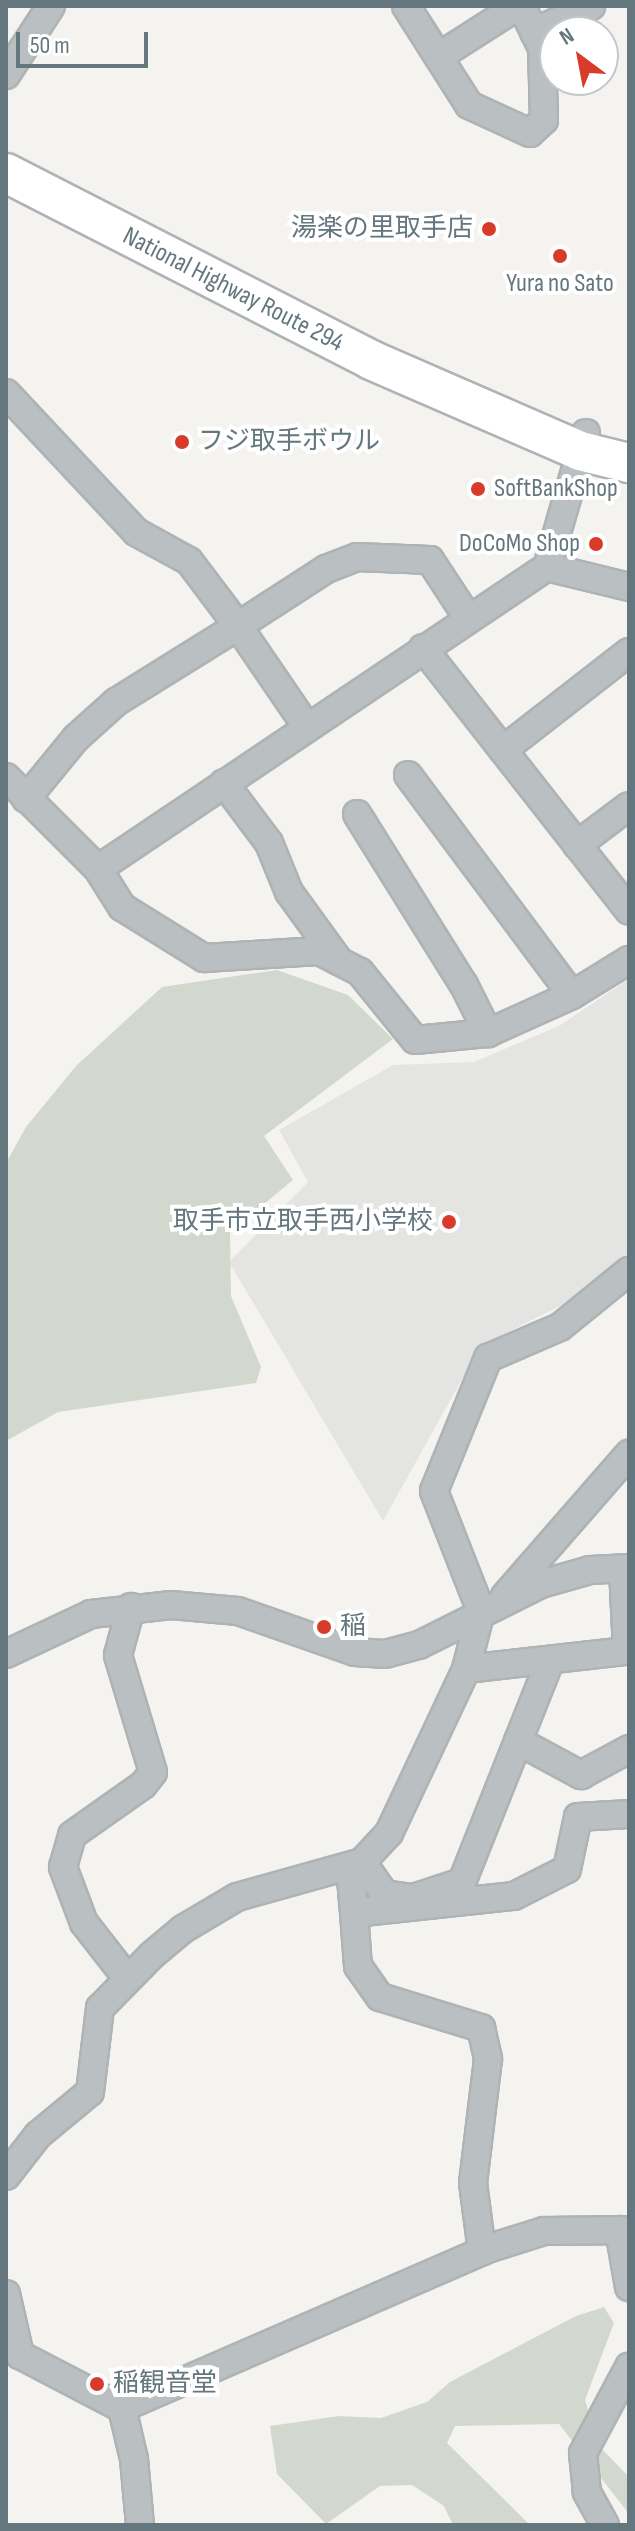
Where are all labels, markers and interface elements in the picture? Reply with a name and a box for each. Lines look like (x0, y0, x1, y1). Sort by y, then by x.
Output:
scale bar (20, 16, 152, 66)
north arrow (539, 16, 619, 96)
text: N (555, 22, 579, 51)
text: 50 m (30, 31, 70, 60)
place label: 湯楽の里取手店 (291, 213, 473, 245)
marker: 湯楽の里取手店 (480, 220, 498, 238)
street label: National Highway Route 294 (117, 221, 349, 359)
marker: Yura no Sato (551, 247, 569, 265)
place label: Yura no Sato (506, 268, 614, 300)
place label: フジ取手ボウル (198, 426, 380, 458)
marker: フジ取手ボウル (173, 433, 191, 451)
place label: SoftBankShop (494, 473, 618, 505)
marker: SoftBankShop (469, 480, 487, 498)
place label: DoCoMo Shop (459, 528, 580, 560)
marker: DoCoMo Shop (587, 535, 605, 553)
place label: 取手市立取手西小学校 (173, 1206, 433, 1238)
marker: 取手市立取手西小学校 (440, 1213, 458, 1231)
place label: 稲 (340, 1611, 366, 1643)
marker: 稲 (315, 1618, 333, 1636)
place label: 稲観音堂 (113, 2368, 217, 2400)
marker: 稲観音堂 (88, 2375, 106, 2393)

